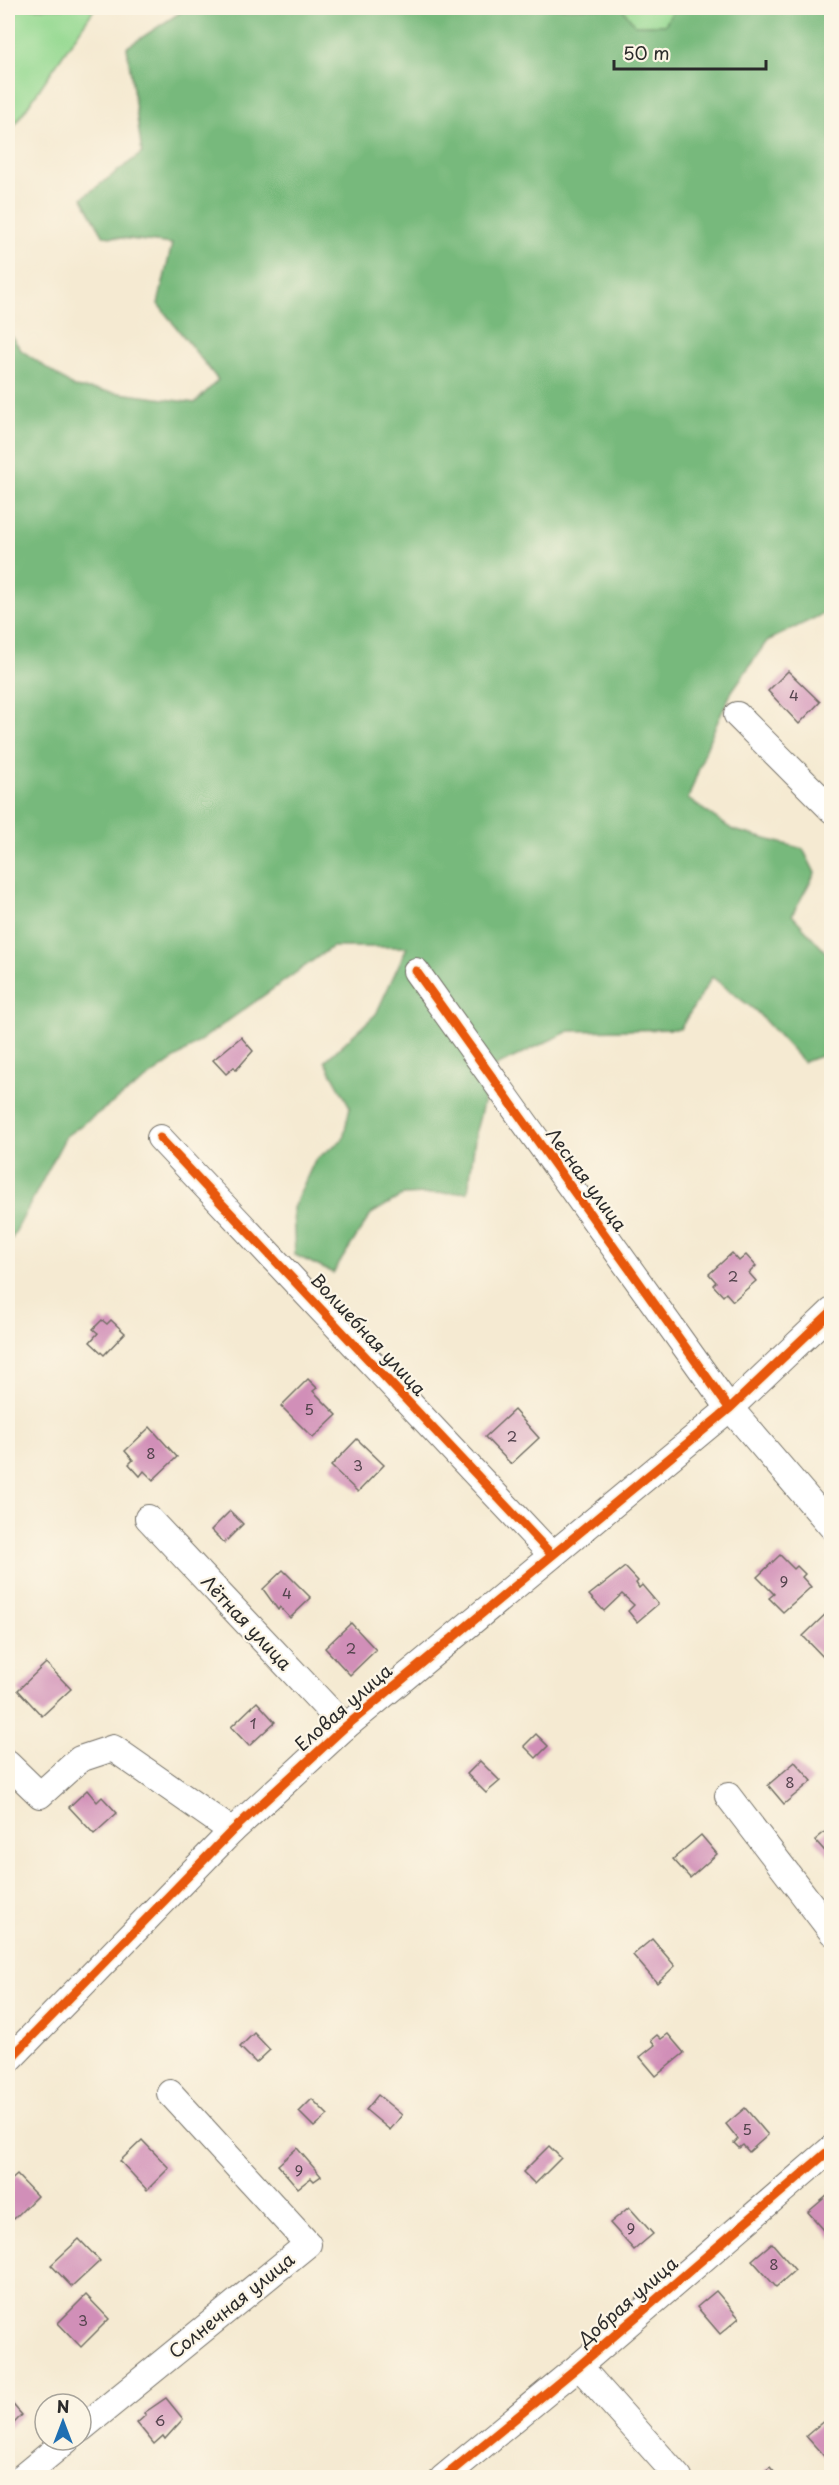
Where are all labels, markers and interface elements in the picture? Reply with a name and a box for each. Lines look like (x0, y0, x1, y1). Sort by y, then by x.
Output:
scale bar (614, 33, 766, 71)
text: 50 m (623, 39, 670, 66)
house number: 4 (789, 683, 799, 706)
street label: Лесная улица (540, 1122, 634, 1237)
house number: 2 (728, 1264, 738, 1287)
street label: Волшебная улица (305, 1267, 434, 1402)
house number: 5 (304, 1397, 314, 1420)
house number: 2 (507, 1424, 517, 1447)
house number: 8 (146, 1441, 156, 1464)
house number: 3 (353, 1453, 363, 1476)
street label: Лётная улица (196, 1568, 299, 1676)
house number: 9 (780, 1569, 788, 1592)
house number: 4 (282, 1581, 292, 1604)
house number: 2 (346, 1636, 356, 1659)
street label: Еловая улица (289, 1657, 398, 1757)
house number: 1 (250, 1711, 256, 1734)
house number: 8 (785, 1770, 795, 1793)
house number: 5 (742, 2117, 752, 2140)
house number: 9 (295, 2158, 303, 2181)
house number: 9 (627, 2216, 635, 2239)
street label: Солнечная улица (162, 2245, 300, 2364)
street label: Добрая улица (570, 2249, 684, 2353)
house number: 8 (769, 2252, 779, 2275)
house number: 3 (78, 2308, 88, 2331)
north arrow (33, 2392, 93, 2452)
text: N (57, 2394, 69, 2418)
house number: 6 (155, 2408, 165, 2431)

